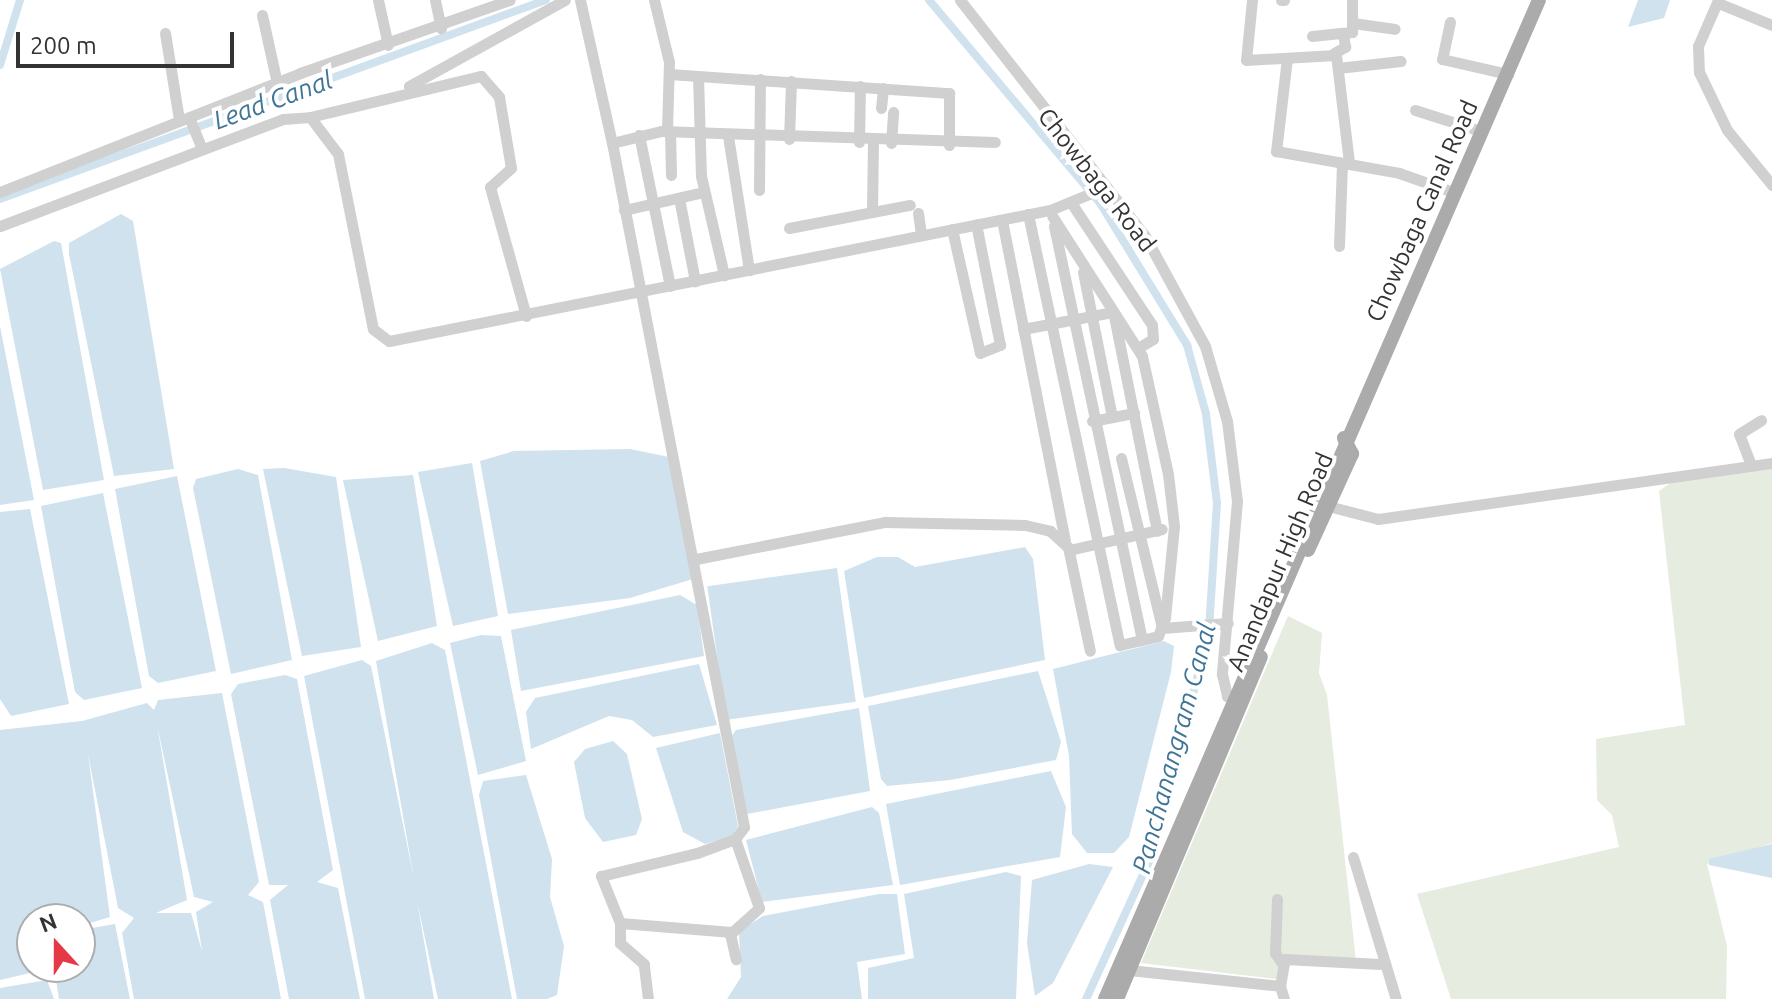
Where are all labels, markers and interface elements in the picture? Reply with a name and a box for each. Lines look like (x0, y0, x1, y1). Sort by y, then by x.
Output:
scale bar (20, 16, 238, 66)
text: 200 m (30, 32, 97, 59)
water label: Lead Canal (209, 64, 337, 136)
street label: Chowbaga Canal Road (1360, 96, 1484, 326)
street label: Chowbaga Road (1032, 102, 1162, 258)
street label: Anandapur High Road (1221, 448, 1339, 676)
water label: Panchanangram Canal (1126, 619, 1222, 877)
north arrow (16, 903, 96, 983)
text: N (36, 907, 60, 937)

